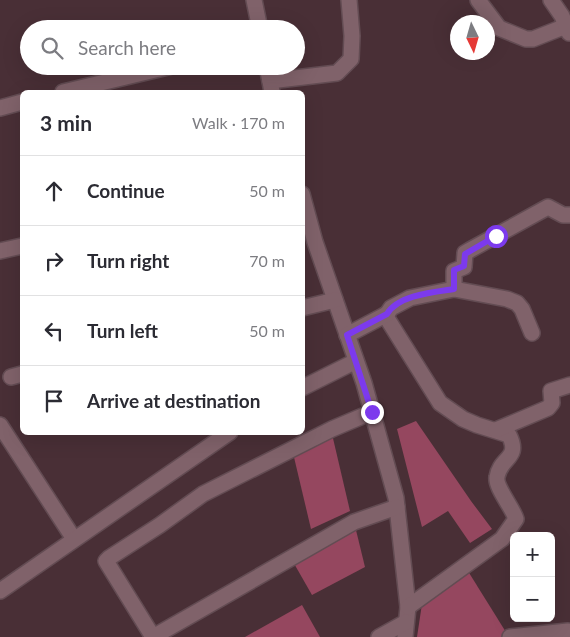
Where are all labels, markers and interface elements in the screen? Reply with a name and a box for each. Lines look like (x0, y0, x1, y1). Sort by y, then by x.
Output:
north arrow (450, 15, 495, 60)
search box (20, 20, 305, 75)
icon: search (38, 34, 66, 62)
text: Search here (78, 36, 176, 59)
text: 3 min (40, 110, 92, 135)
text: Walk · 170 m (192, 113, 285, 132)
icon: ahead (40, 177, 68, 205)
text: Continue (87, 179, 165, 202)
text: 50 m (249, 181, 285, 200)
route start (485, 225, 508, 248)
icon: right (40, 247, 68, 275)
text: Turn right (87, 249, 169, 272)
text: 70 m (249, 251, 285, 270)
icon: left (40, 317, 68, 345)
text: Turn left (87, 319, 158, 342)
text: 50 m (249, 321, 285, 340)
icon: arrive (40, 387, 68, 415)
text: Arrive at destination (87, 389, 260, 412)
route end (361, 401, 384, 424)
map controls (510, 532, 555, 622)
button: + (510, 532, 555, 577)
button: − (510, 577, 555, 622)

